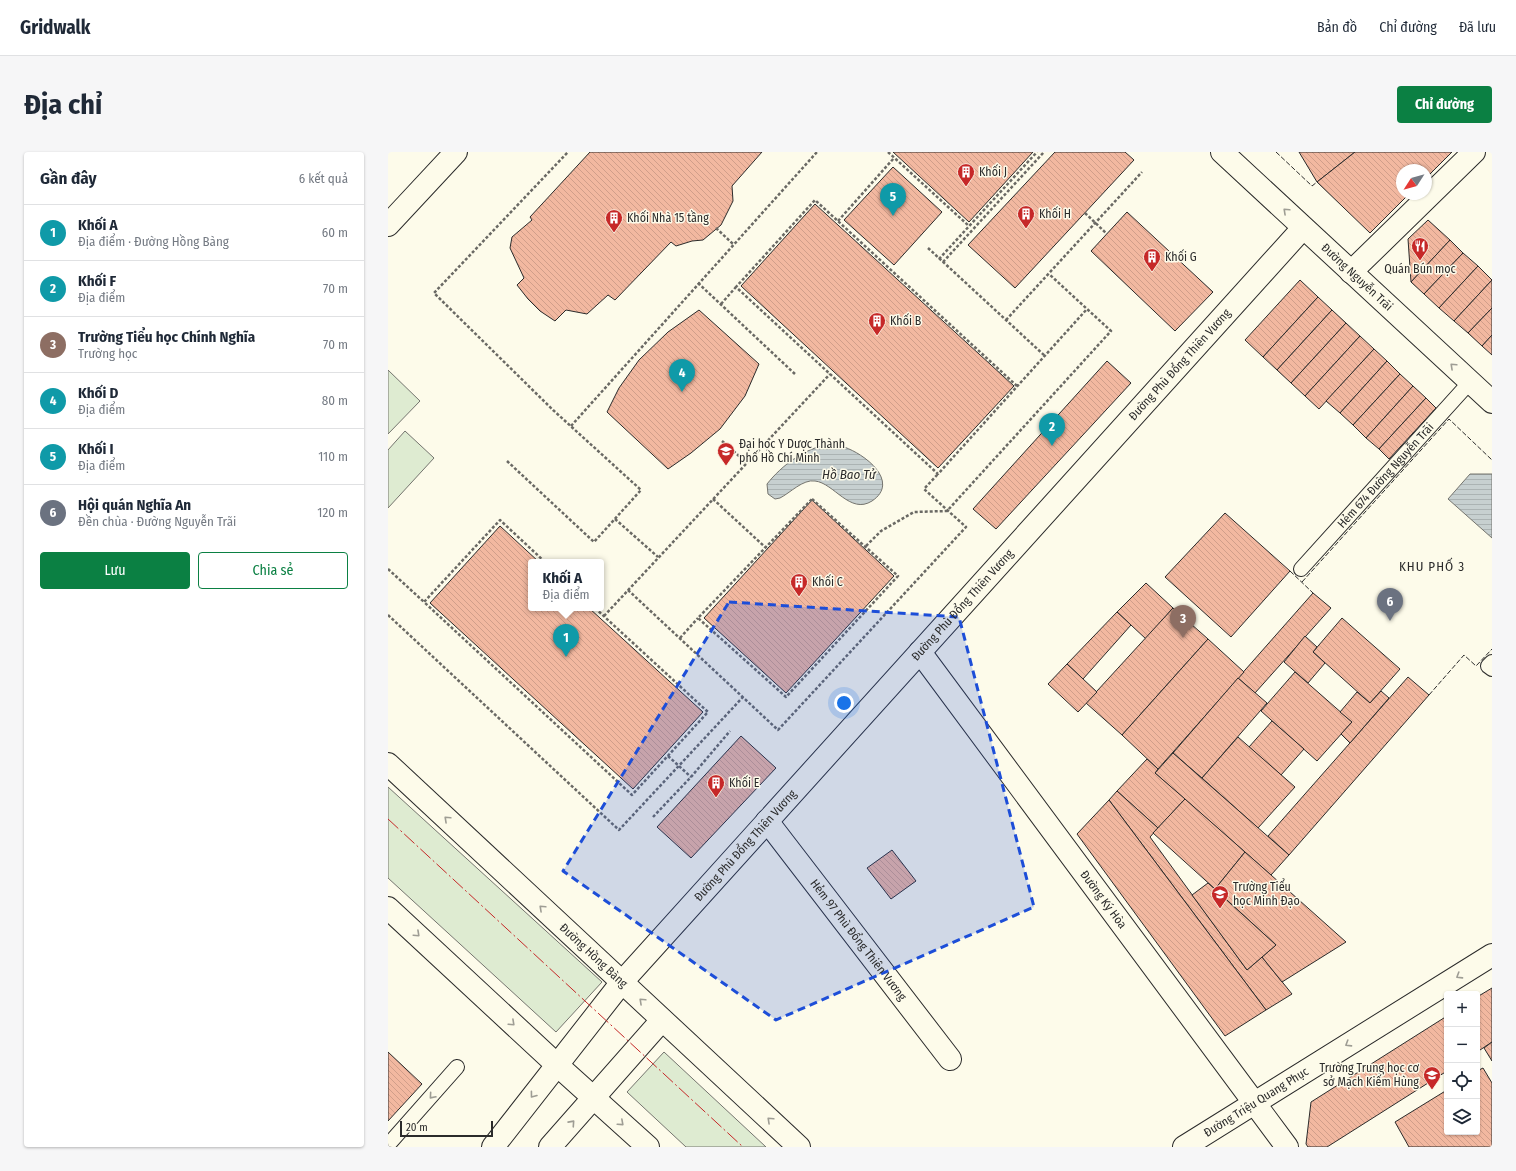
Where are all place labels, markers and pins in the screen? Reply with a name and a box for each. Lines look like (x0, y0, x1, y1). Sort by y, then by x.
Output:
building icon: Khối J (956, 162, 976, 187)
place label: Khối J (979, 164, 1007, 179)
pin: 5 (880, 183, 906, 216)
building icon: Khối H (1016, 204, 1036, 229)
place label: Khối H (1039, 206, 1071, 221)
building icon: Khối Nhà 15 tầng (604, 208, 624, 233)
place label: Khối Nhà 15 tầng (627, 210, 709, 225)
restaurant icon: Quán Bún mọc (1410, 236, 1430, 261)
building icon: Khối G (1142, 247, 1162, 272)
place label: Khối G (1165, 249, 1197, 264)
place label: Quán Bún mọc (1384, 262, 1456, 276)
building icon: Khối B (867, 311, 887, 336)
place label: Khối B (890, 313, 922, 328)
pin: 4 (669, 359, 695, 392)
pin: 2 (1039, 413, 1065, 446)
place label: Đại học Y Dược Thành phố Hồ Chí Minh (739, 437, 845, 465)
school or university icon: Đại học Y Dược Thành phố Hồ Chí Minh (716, 441, 736, 466)
building icon: Khối C (789, 572, 809, 597)
place label: Khối C (812, 574, 843, 589)
pin: 6 (1377, 588, 1403, 621)
pin: 3 (1170, 605, 1196, 638)
pin: 1 (553, 624, 579, 657)
building icon: Khối E (706, 773, 726, 798)
place label: Khối E (729, 775, 760, 790)
place label: Trường Tiểu học Minh Đạo (1233, 878, 1300, 908)
school or university icon: Trường Tiểu học Minh Đạo (1210, 884, 1230, 909)
place label: Trường Trung học cơ sở Mạch Kiếm Hùng (1319, 1061, 1419, 1089)
school or university icon: Trường Trung học cơ sở Mạch Kiếm Hùng (1422, 1065, 1442, 1090)

